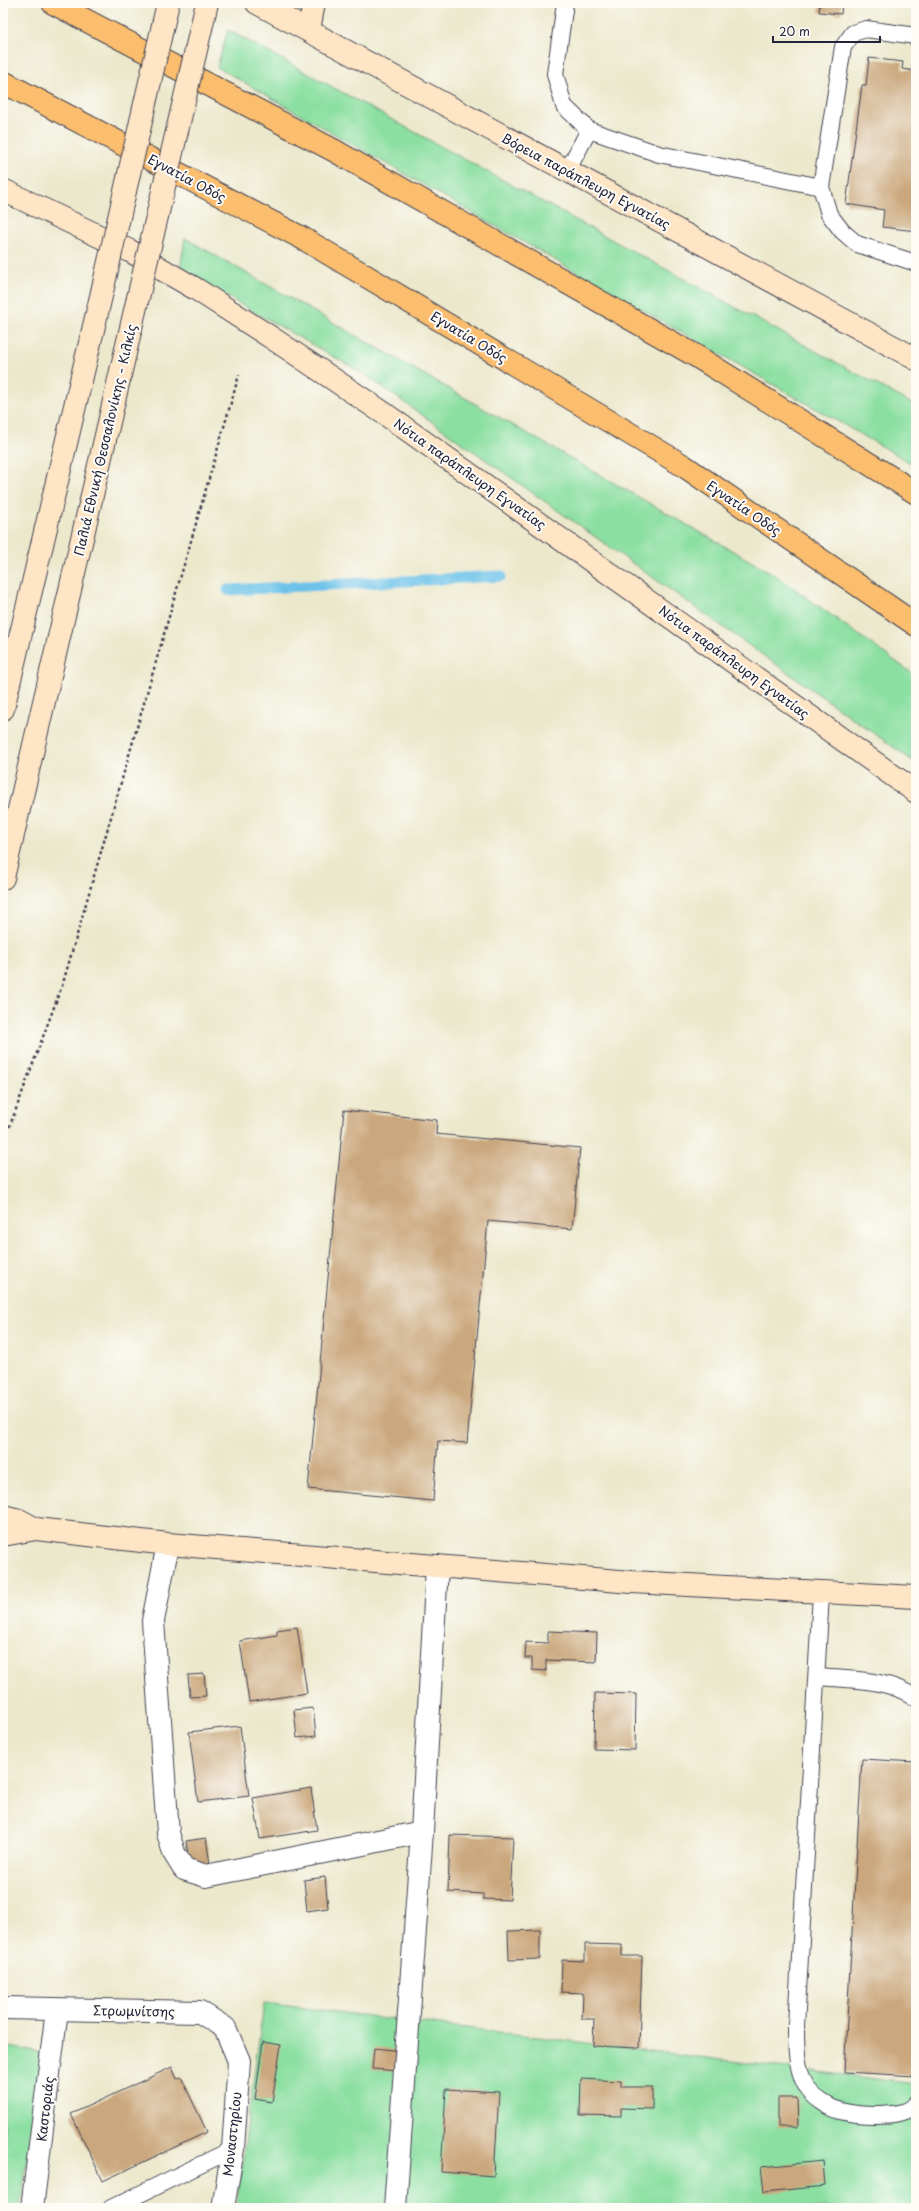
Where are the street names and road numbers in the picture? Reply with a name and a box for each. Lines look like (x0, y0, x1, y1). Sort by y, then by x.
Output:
street label: Βόρεια παράπλευρη Εγνατίας (498, 128, 674, 233)
street label: Εγνατία Οδός (145, 149, 230, 206)
street label: Εγνατία Οδός (427, 306, 511, 367)
street label: Παλιά Εθνική Θεσσαλονίκης - Κιλκίς (69, 322, 141, 558)
street label: Νότια παράπλευρη Εγνατίας (390, 414, 551, 534)
street label: Εγνατία Οδός (703, 476, 786, 540)
street label: Νότια παράπλευρη Εγνατίας (655, 600, 814, 723)
street label: Στρωμνίτσης (93, 2000, 175, 2021)
street label: Καστοριάς (31, 2075, 58, 2143)
street label: Μοναστηρίου (218, 2091, 245, 2177)

